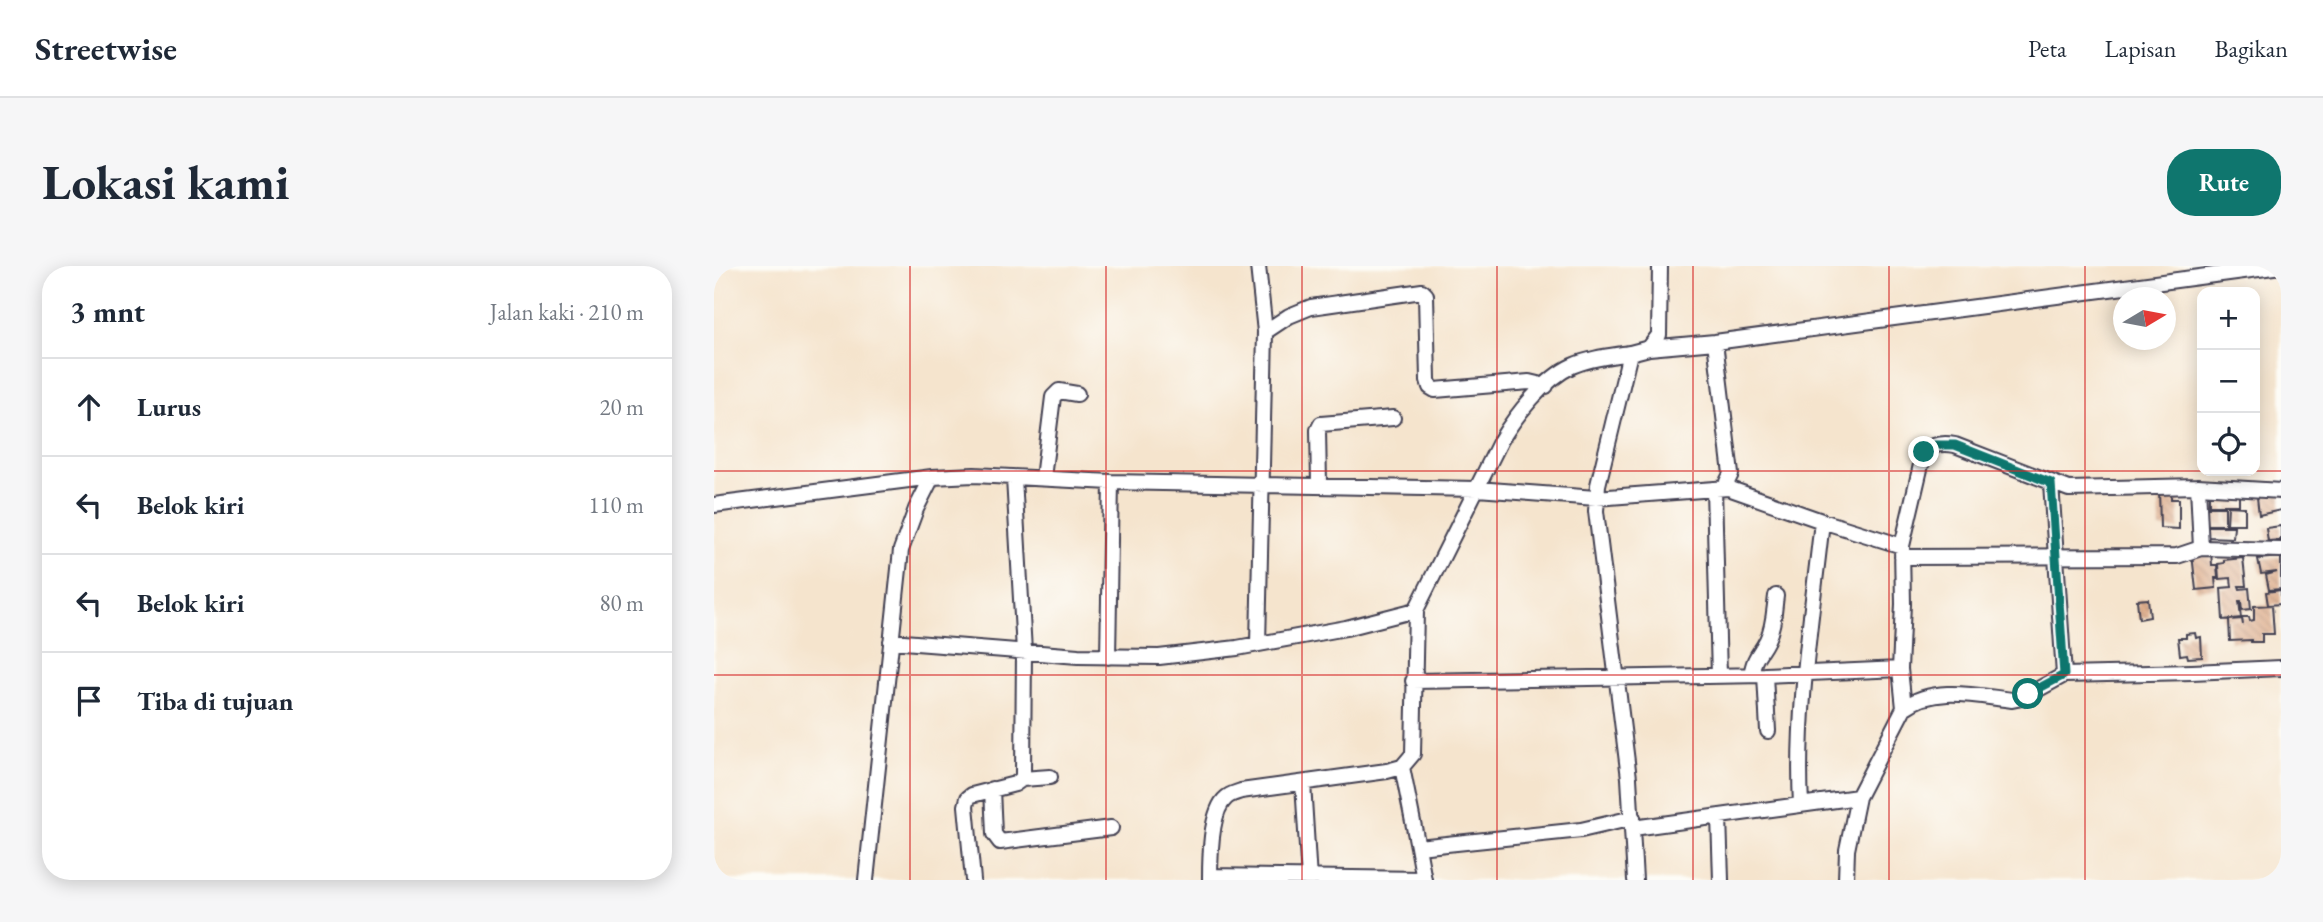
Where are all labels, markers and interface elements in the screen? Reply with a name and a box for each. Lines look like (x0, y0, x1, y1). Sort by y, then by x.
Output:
text: Streetwise (35, 27, 177, 70)
text: Peta (2028, 33, 2067, 64)
text: Lapisan (2105, 33, 2177, 64)
text: Bagikan (2215, 33, 2288, 64)
button: Rute (2167, 149, 2281, 216)
text: Lokasi kami (42, 150, 290, 214)
north arrow (2113, 287, 2176, 350)
map controls (2197, 287, 2260, 476)
button: + (2197, 287, 2260, 350)
text: 3 mnt (70, 292, 145, 331)
text: Jalan kaki · 210 m (490, 297, 644, 327)
button: − (2197, 350, 2260, 413)
icon: ahead (70, 388, 108, 426)
text: Lurus (137, 390, 201, 424)
text: 20 m (599, 392, 644, 422)
button: locate (2197, 413, 2260, 476)
route end (1908, 436, 1939, 467)
icon: left (70, 486, 108, 524)
text: Belok kiri (137, 488, 244, 522)
text: 110 m (588, 490, 644, 520)
icon: left (70, 584, 108, 622)
text: Belok kiri (137, 586, 244, 620)
text: 80 m (599, 588, 644, 618)
route start (2012, 678, 2043, 709)
icon: arrive (70, 682, 108, 720)
text: Tiba di tujuan (137, 684, 293, 718)

